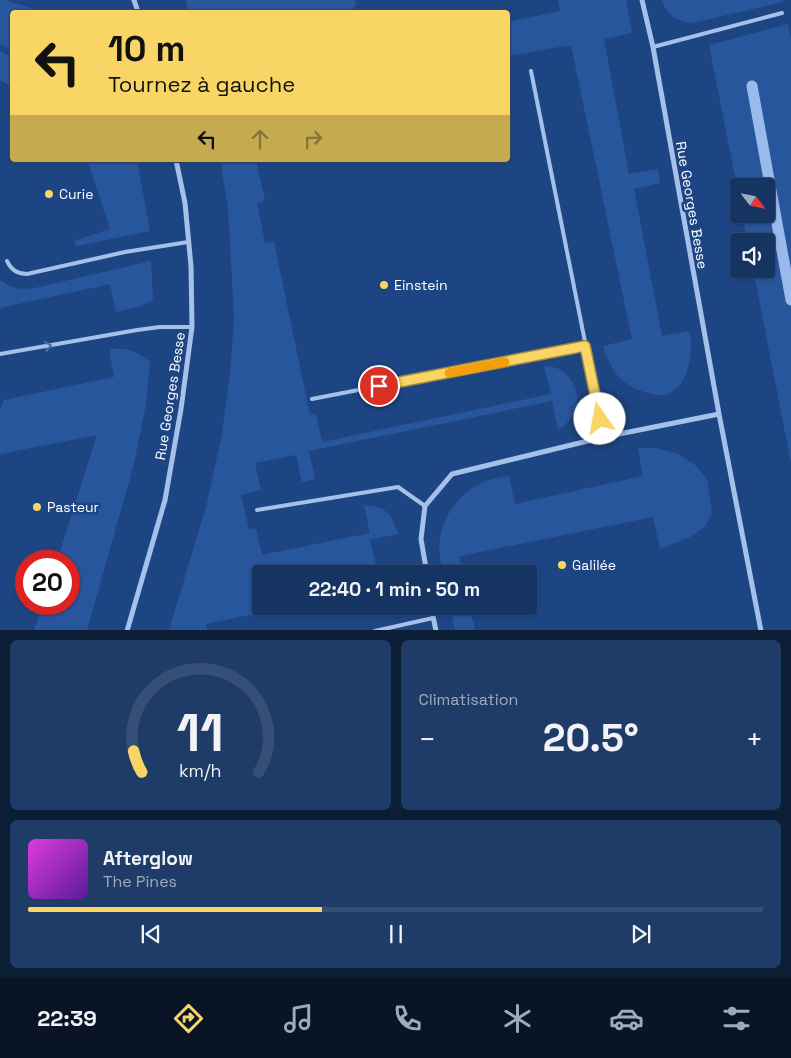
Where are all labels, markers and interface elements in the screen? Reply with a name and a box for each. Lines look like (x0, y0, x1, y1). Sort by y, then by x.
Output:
text: 10 m (108, 27, 185, 71)
icon: left (25, 30, 90, 95)
text: Tournez à gauche (108, 70, 295, 98)
icon: left (193, 125, 221, 153)
icon: ahead (246, 125, 274, 153)
icon: right (299, 125, 327, 153)
street label: Rue Georges Besse (672, 140, 712, 270)
north arrow (730, 178, 775, 222)
map controls (730, 178, 775, 278)
place label: Curie (59, 185, 94, 203)
marker: Curie (43, 188, 55, 200)
button: sound (730, 233, 775, 278)
place label: Einstein (394, 276, 448, 294)
marker: Einstein (378, 279, 390, 291)
street label: Rue Georges Besse (151, 331, 189, 461)
one-way arrow (44, 341, 52, 351)
pin (358, 365, 400, 407)
icon: arrive (365, 372, 393, 400)
position arrow (573, 392, 625, 444)
place label: Pasteur (47, 498, 99, 516)
marker: Pasteur (31, 501, 43, 513)
speed limit sign: 20 (15, 550, 80, 615)
place label: Galilée (572, 556, 616, 574)
marker: Galilée (556, 559, 568, 571)
text: 22:40 · 1 min · 50 m (309, 577, 480, 602)
text: Climatisation (419, 689, 518, 710)
text: 11 (177, 700, 224, 766)
text: 20.5° (543, 714, 639, 762)
text: − (419, 721, 436, 757)
text: + (746, 721, 763, 757)
text: km/h (179, 759, 222, 782)
text: Afterglow (103, 846, 193, 871)
text: The Pines (103, 871, 177, 892)
icon: previous (137, 920, 165, 948)
icon: pause (382, 920, 410, 948)
icon: next (627, 920, 655, 948)
icon: directions (171, 1001, 206, 1036)
icon: music (281, 1001, 316, 1036)
icon: phone (390, 1001, 425, 1036)
icon: climate (500, 1001, 535, 1036)
icon: car (609, 1001, 644, 1036)
icon: filters (719, 1001, 754, 1036)
text: 22:39 (37, 1004, 97, 1032)

